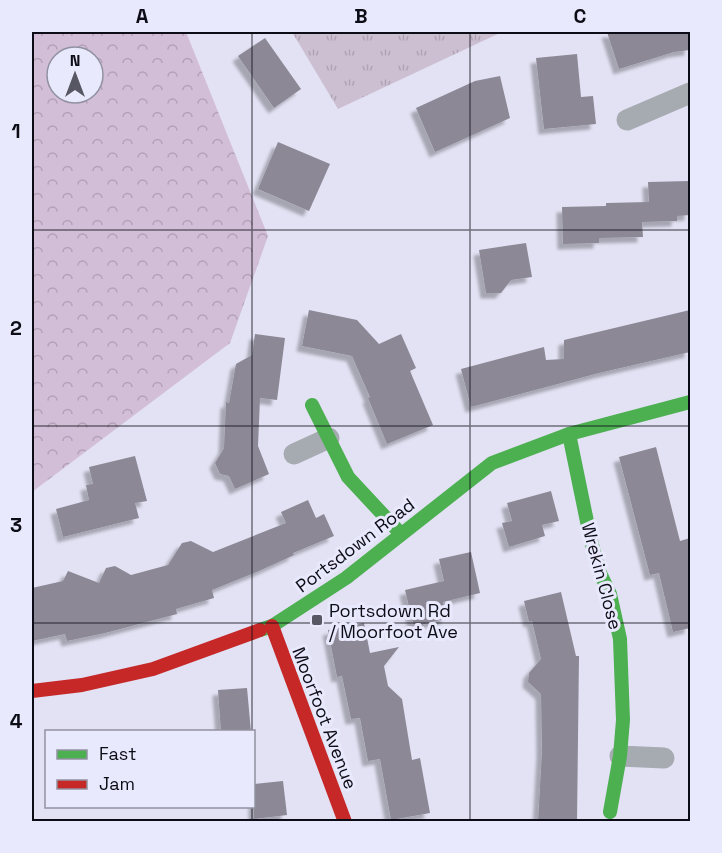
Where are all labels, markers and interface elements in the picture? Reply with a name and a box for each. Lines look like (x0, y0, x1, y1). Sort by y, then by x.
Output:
text: A (136, 3, 149, 29)
text: B (354, 3, 368, 29)
text: C (574, 3, 587, 29)
north arrow (45, 45, 105, 105)
text: N (70, 50, 80, 71)
text: 1 (11, 118, 21, 144)
text: 2 (10, 315, 22, 341)
street label: Portsdown Road (291, 493, 419, 597)
text: 3 (10, 512, 22, 538)
street label: Wrekin Close (577, 520, 627, 632)
place label: Portsdown Rd / Moorfoot Ave (329, 599, 458, 643)
marker: Portsdown Rd / Moorfoot Ave (310, 613, 324, 627)
street label: Moorfoot Avenue (287, 644, 363, 792)
text: 4 (10, 708, 23, 734)
legend (45, 730, 255, 808)
text: Fast (99, 742, 136, 765)
text: Jam (99, 772, 135, 795)

